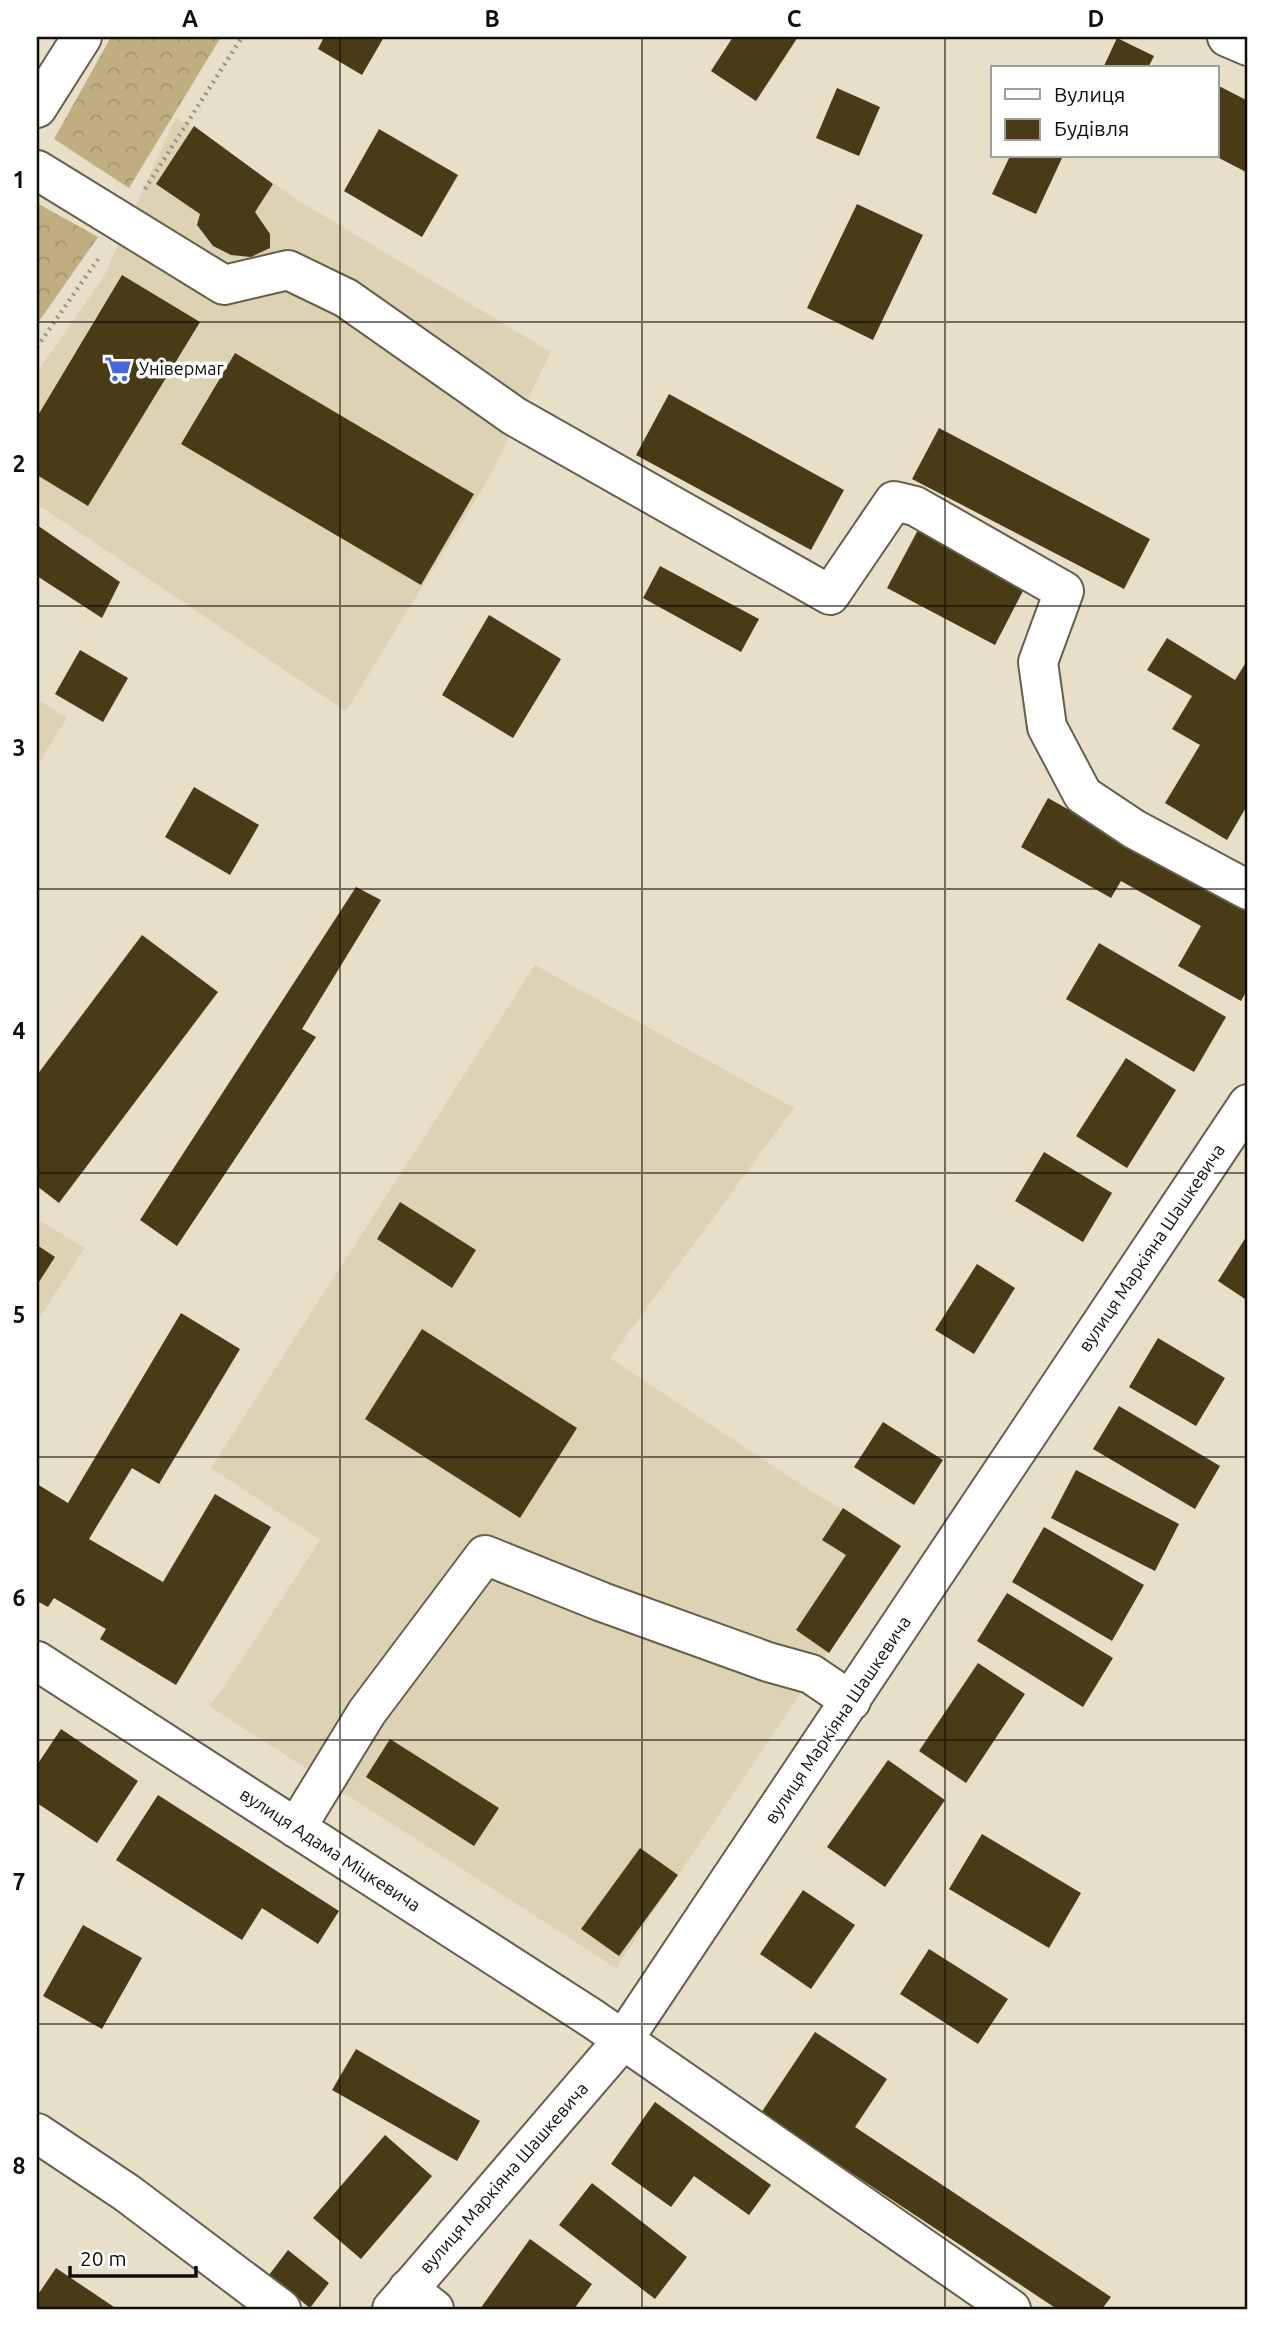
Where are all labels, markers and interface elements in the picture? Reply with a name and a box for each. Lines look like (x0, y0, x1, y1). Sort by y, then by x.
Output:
text: A (182, 6, 198, 31)
text: B (484, 6, 500, 31)
text: C (787, 6, 802, 31)
text: D (1088, 6, 1104, 31)
legend (991, 66, 1218, 158)
text: Вулиця (1054, 82, 1125, 106)
text: Будівля (1054, 116, 1129, 140)
text: 1 (13, 167, 25, 192)
supermarket icon: Універмаг (103, 354, 133, 384)
place label: Універмаг (139, 358, 224, 378)
text: 2 (13, 451, 25, 476)
text: 3 (13, 735, 25, 760)
text: 4 (13, 1018, 26, 1043)
street label: вулиця Маркіяна Шашкевича (1074, 1140, 1228, 1355)
text: 5 (13, 1302, 25, 1327)
text: 6 (13, 1585, 26, 1610)
street label: вулиця Маркіяна Шашкевича (760, 1612, 914, 1827)
street label: вулиця Адама Міцкевича (237, 1783, 424, 1915)
text: 7 (13, 1869, 25, 1894)
street label: вулиця Маркіяна Шашкевича (415, 2078, 591, 2277)
text: 8 (13, 2153, 25, 2178)
scale bar (70, 2234, 196, 2278)
text: 20 m (80, 2246, 127, 2270)

